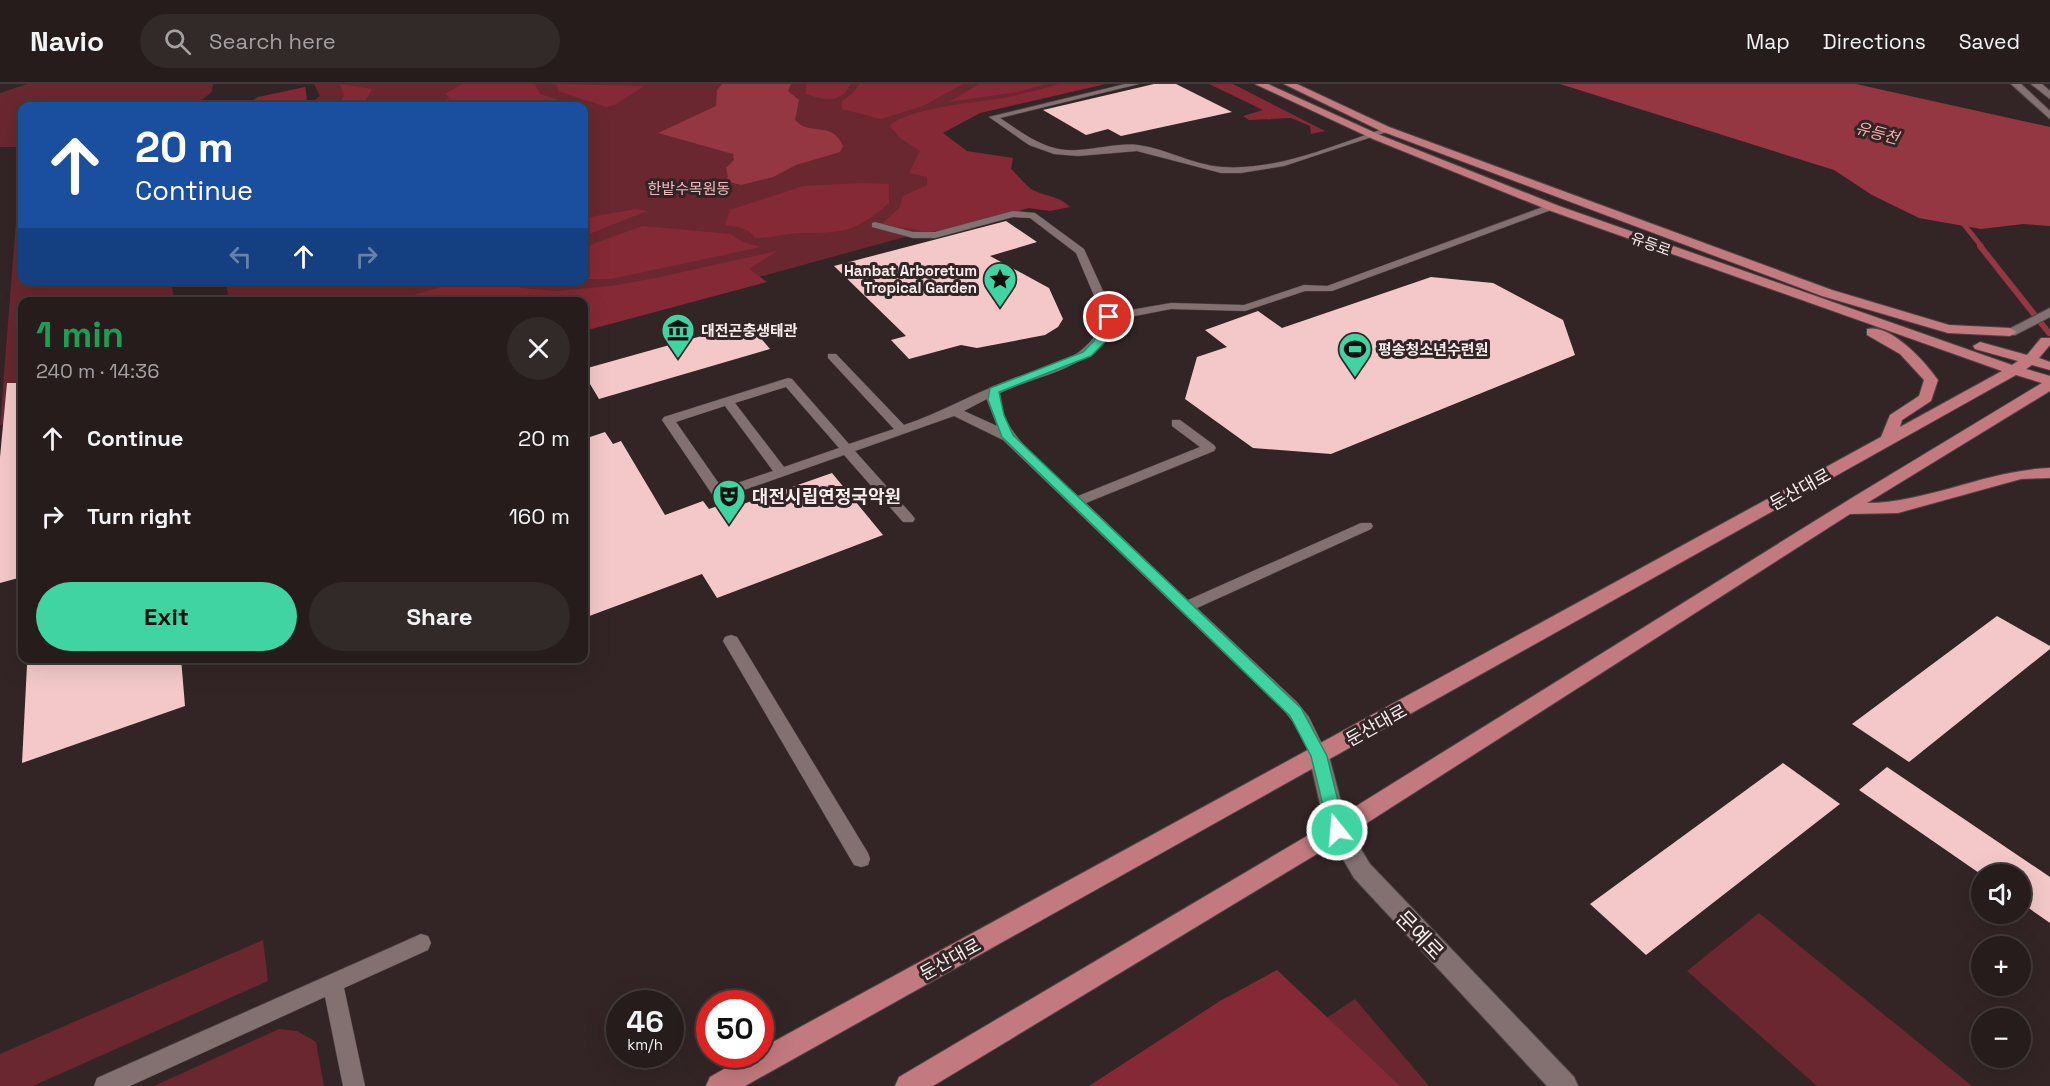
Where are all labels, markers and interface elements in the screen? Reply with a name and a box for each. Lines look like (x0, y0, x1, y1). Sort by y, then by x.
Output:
search box (140, 14, 560, 68)
text: Navio (30, 23, 104, 59)
icon: search (161, 25, 194, 58)
text: Search here (209, 27, 336, 55)
text: Map (1746, 28, 1790, 55)
text: Directions (1823, 28, 1926, 55)
text: Saved (1959, 28, 2020, 55)
water label: 유등천 (1853, 117, 1903, 149)
text: 20 m (135, 121, 234, 174)
icon: ahead (36, 126, 114, 204)
text: Continue (135, 173, 253, 208)
park label: 한밭수목원동 (648, 179, 730, 198)
street label: 유등로 (1628, 228, 1674, 260)
icon: left (224, 240, 257, 273)
icon: ahead (287, 240, 320, 273)
icon: right (350, 240, 383, 273)
place label: Hanbat Arboretum Tropical Garden (844, 261, 977, 297)
place icon: Hanbat Arboretum Tropical Garden (982, 261, 1018, 308)
pin (1083, 291, 1134, 342)
icon: arrive (1092, 300, 1125, 333)
text: 1 min (36, 312, 124, 358)
museum icon: 대전곤충생태관 (660, 312, 696, 359)
button: close (507, 317, 570, 380)
place label: 대전곤충생태관 (701, 321, 798, 340)
sports icon: 평송청소년수련원 (1337, 331, 1373, 378)
place label: 평송청소년수련원 (1378, 340, 1488, 359)
text: 240 m · 14:36 (36, 358, 159, 384)
icon: ahead (36, 422, 69, 455)
text: Continue (87, 424, 183, 452)
text: 20 m (518, 424, 570, 452)
street label: 둔산대로 (1765, 463, 1835, 515)
theatre icon: 대전시립연정국악원 (711, 478, 747, 525)
place label: 대전시립연정국악원 (752, 485, 901, 508)
icon: right (36, 500, 69, 533)
text: Turn right (87, 502, 192, 530)
text: 160 m (509, 502, 570, 530)
button: Exit (36, 582, 297, 651)
button: Share (309, 582, 570, 651)
street label: 둔산대로 (1341, 699, 1411, 751)
position arrow (1305, 798, 1369, 862)
map controls (1971, 864, 2031, 1068)
button: sound (1971, 864, 2031, 924)
street label: 문예로 (1390, 905, 1450, 965)
street label: 둔산대로 (915, 933, 985, 985)
button: + (1971, 936, 2031, 996)
speed limit sign: 50 (696, 990, 774, 1068)
text: 46 (626, 1002, 664, 1041)
button: − (1971, 1008, 2031, 1068)
text: km/h (627, 1035, 663, 1054)

